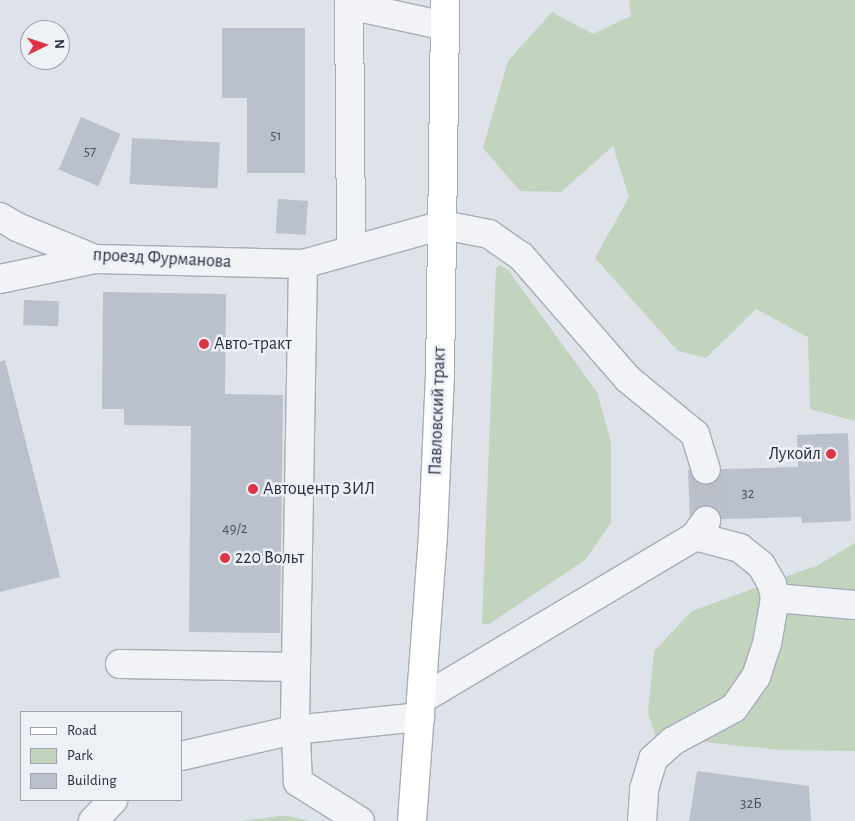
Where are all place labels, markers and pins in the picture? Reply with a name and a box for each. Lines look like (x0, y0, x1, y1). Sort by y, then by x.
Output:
place label: Авто-тракт (214, 333, 292, 355)
marker: Авто-тракт (198, 338, 210, 350)
place label: Лукойл (769, 443, 821, 465)
marker: Лукойл (825, 448, 837, 460)
place label: Автоцентр ЗИЛ (263, 478, 375, 500)
marker: Автоцентр ЗИЛ (247, 483, 259, 495)
place label: 220 Вольт (235, 547, 304, 569)
marker: 220 Вольт (219, 552, 231, 564)

